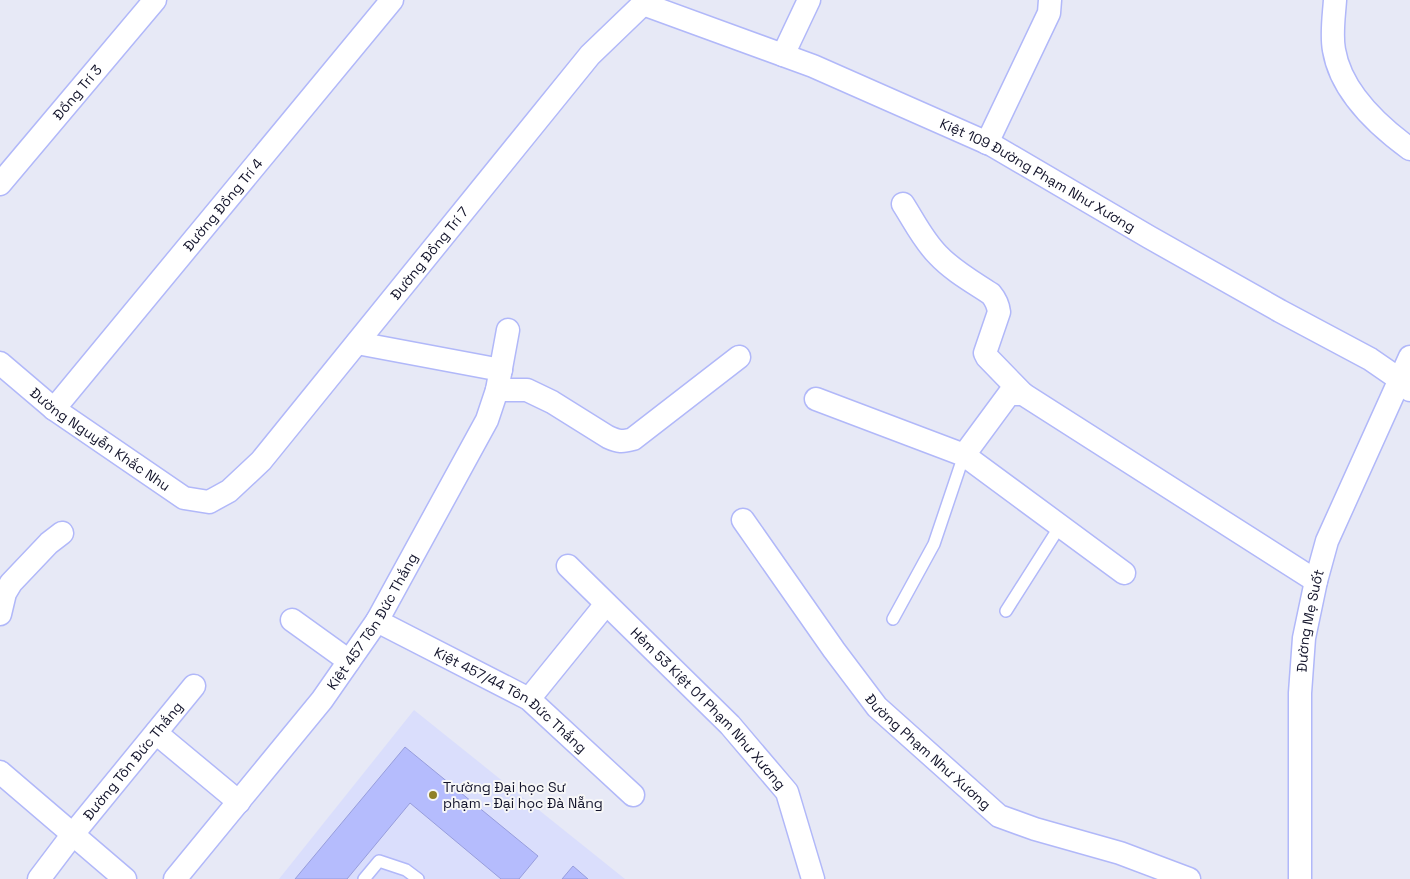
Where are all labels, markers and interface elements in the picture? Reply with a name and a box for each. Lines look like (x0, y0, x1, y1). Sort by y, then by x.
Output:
street label: Đồng Trí 3 (49, 61, 106, 124)
street label: Kiệt 109 Đường Phạm Như Xương (937, 114, 1139, 236)
street label: Đường Đồng Trí 4 (179, 154, 267, 255)
street label: Đường Đồng Trí 7 (386, 203, 472, 303)
street label: Đường Nguyễn Khắc Nhu (26, 384, 174, 495)
street label: Kiệt 457 Tôn Đức Thắng (323, 550, 421, 693)
street label: Đường Mẹ Suốt (1293, 567, 1328, 673)
street label: Hẻm 53 Kiệt 01 Phạm Như Xương (627, 623, 790, 793)
street label: Kiệt 457/44 Tôn Đức Thắng (431, 643, 591, 757)
street label: Đường Phạm Như Xương (861, 690, 995, 814)
street label: Đường Tôn Đức Thắng (79, 698, 187, 824)
place label: Trường Đại học Sư phạm - Đại học Đà Nẵng (443, 778, 603, 812)
marker: Trường Đại học Sư phạm - Đại học Đà Nẵng (427, 789, 439, 801)

